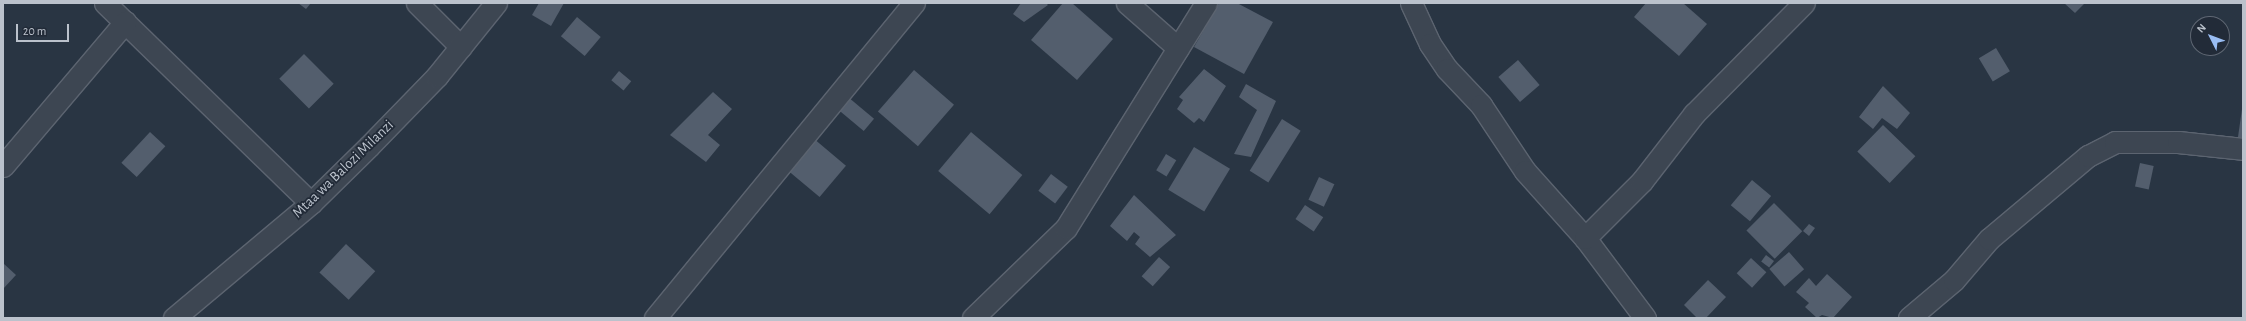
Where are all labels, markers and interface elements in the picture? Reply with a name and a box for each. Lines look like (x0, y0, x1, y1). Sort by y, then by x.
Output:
scale bar (18, 16, 71, 42)
north arrow (2190, 16, 2230, 56)
text: N (2195, 22, 2208, 35)
text: 20 m (23, 25, 46, 37)
street label: Mtaa wa Balozi Milanzi (289, 116, 397, 222)

